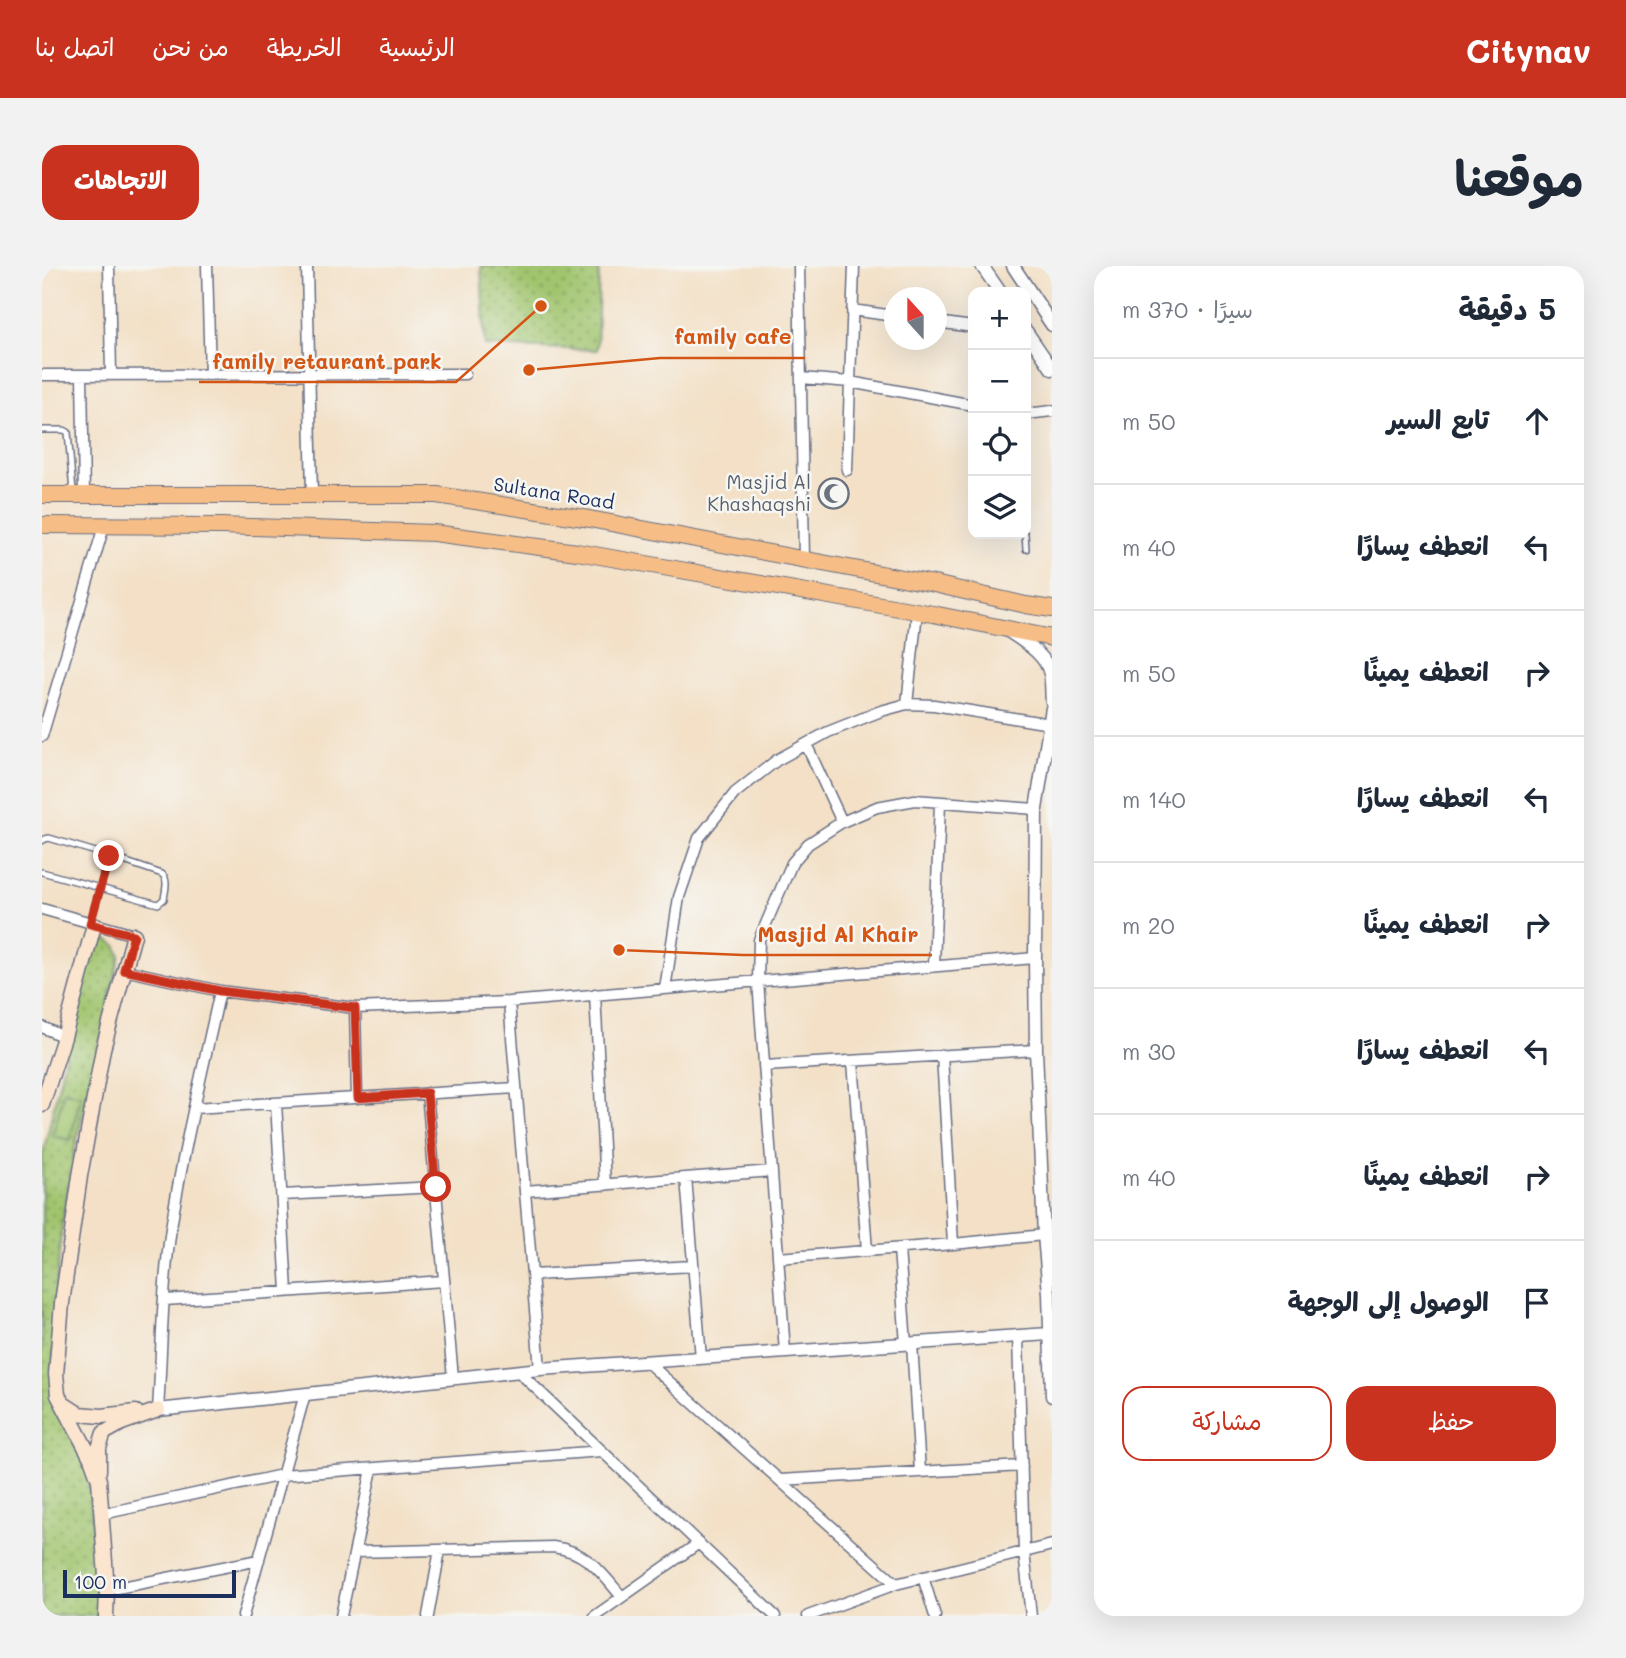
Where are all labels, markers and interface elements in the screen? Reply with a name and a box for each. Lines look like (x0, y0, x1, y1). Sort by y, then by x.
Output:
text: Citynav (1466, 28, 1591, 71)
text: اتصل بنا (35, 31, 114, 62)
text: من نحن (152, 31, 229, 62)
text: الخريطة (267, 31, 342, 62)
text: الرئيسية (380, 31, 455, 62)
button: الاتجاهات (42, 145, 199, 220)
text: موقعنا (1454, 145, 1584, 208)
north arrow (884, 287, 947, 350)
map controls (968, 287, 1031, 539)
button: + (968, 287, 1031, 350)
text: 5 دقيقة (1458, 288, 1556, 328)
text: سيرًا · 370 m (1122, 294, 1253, 324)
callout: family cafe (660, 316, 805, 358)
text: family cafe (674, 322, 792, 350)
callout: family retaurant park (199, 340, 456, 382)
text: family retaurant park (212, 347, 442, 375)
button: − (968, 350, 1031, 413)
text: تابع السير (1387, 402, 1489, 436)
icon: ahead (1518, 402, 1556, 440)
text: 50 m (1122, 406, 1175, 436)
button: locate (968, 413, 1031, 476)
place label: Masjid Al Khashaqshi (707, 469, 811, 516)
street label: Sultana Road (492, 471, 616, 514)
mosque icon: Masjid Al Khashaqshi (817, 476, 851, 510)
button: layers (968, 476, 1031, 539)
text: انعطف يسارًا (1357, 528, 1489, 562)
icon: left (1518, 528, 1556, 566)
text: 40 m (1122, 532, 1175, 562)
text: انعطف يمينًا (1364, 654, 1489, 688)
icon: right (1518, 654, 1556, 692)
text: 50 m (1122, 658, 1175, 688)
text: انعطف يسارًا (1357, 780, 1489, 814)
icon: left (1518, 780, 1556, 818)
text: 140 m (1122, 784, 1186, 814)
route end (93, 840, 124, 871)
text: انعطف يمينًا (1364, 906, 1489, 940)
icon: right (1518, 906, 1556, 944)
text: 20 m (1122, 910, 1175, 940)
callout: Masjid Al Khair (743, 913, 932, 955)
text: Masjid Al Khair (757, 920, 919, 947)
text: انعطف يسارًا (1357, 1032, 1489, 1066)
icon: left (1518, 1032, 1556, 1070)
text: 30 m (1122, 1036, 1175, 1066)
text: انعطف يمينًا (1364, 1158, 1489, 1192)
icon: right (1518, 1158, 1556, 1196)
text: 40 m (1122, 1162, 1175, 1192)
route start (420, 1171, 451, 1202)
text: الوصول إلى الوجهة (1287, 1284, 1489, 1318)
icon: arrive (1518, 1284, 1556, 1322)
button: مشاركة (1122, 1386, 1332, 1461)
button: حفظ (1346, 1386, 1556, 1461)
scale bar (63, 1567, 236, 1599)
text: 100 m (74, 1569, 127, 1594)

